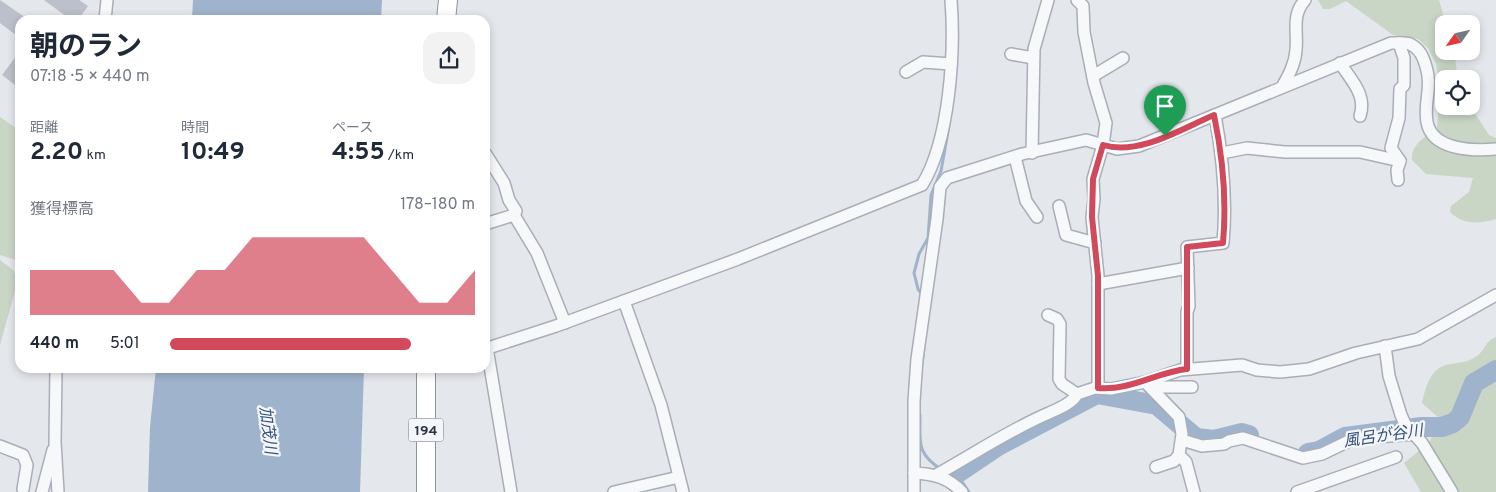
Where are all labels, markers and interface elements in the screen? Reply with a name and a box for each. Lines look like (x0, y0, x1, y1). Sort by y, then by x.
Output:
north arrow (1435, 15, 1480, 60)
map controls (1435, 15, 1480, 115)
text: 朝のラン (30, 30, 142, 66)
button: share (423, 32, 475, 84)
text: 07:18 · 5 × 440 m (30, 67, 150, 87)
button: locate (1435, 70, 1480, 115)
pin (1144, 85, 1186, 136)
icon: arrive (1151, 92, 1179, 120)
text: 距離 (30, 120, 58, 137)
text: 時間 (181, 120, 209, 137)
text: ペース (332, 120, 373, 137)
text: 2.20 (30, 137, 83, 169)
text: 10:49 (181, 137, 245, 169)
text: 4:55 (332, 137, 385, 169)
text: km (83, 147, 106, 164)
text: /km (385, 147, 414, 164)
text: 178–180 m (400, 195, 475, 215)
text: 獲得標高 (30, 200, 94, 220)
text: 440 m (30, 334, 79, 354)
text: 5:01 (110, 334, 140, 354)
water label: 加茂川 (254, 405, 280, 457)
road number: 194 (408, 418, 444, 442)
water label: 風呂が谷川 (1342, 421, 1426, 452)

